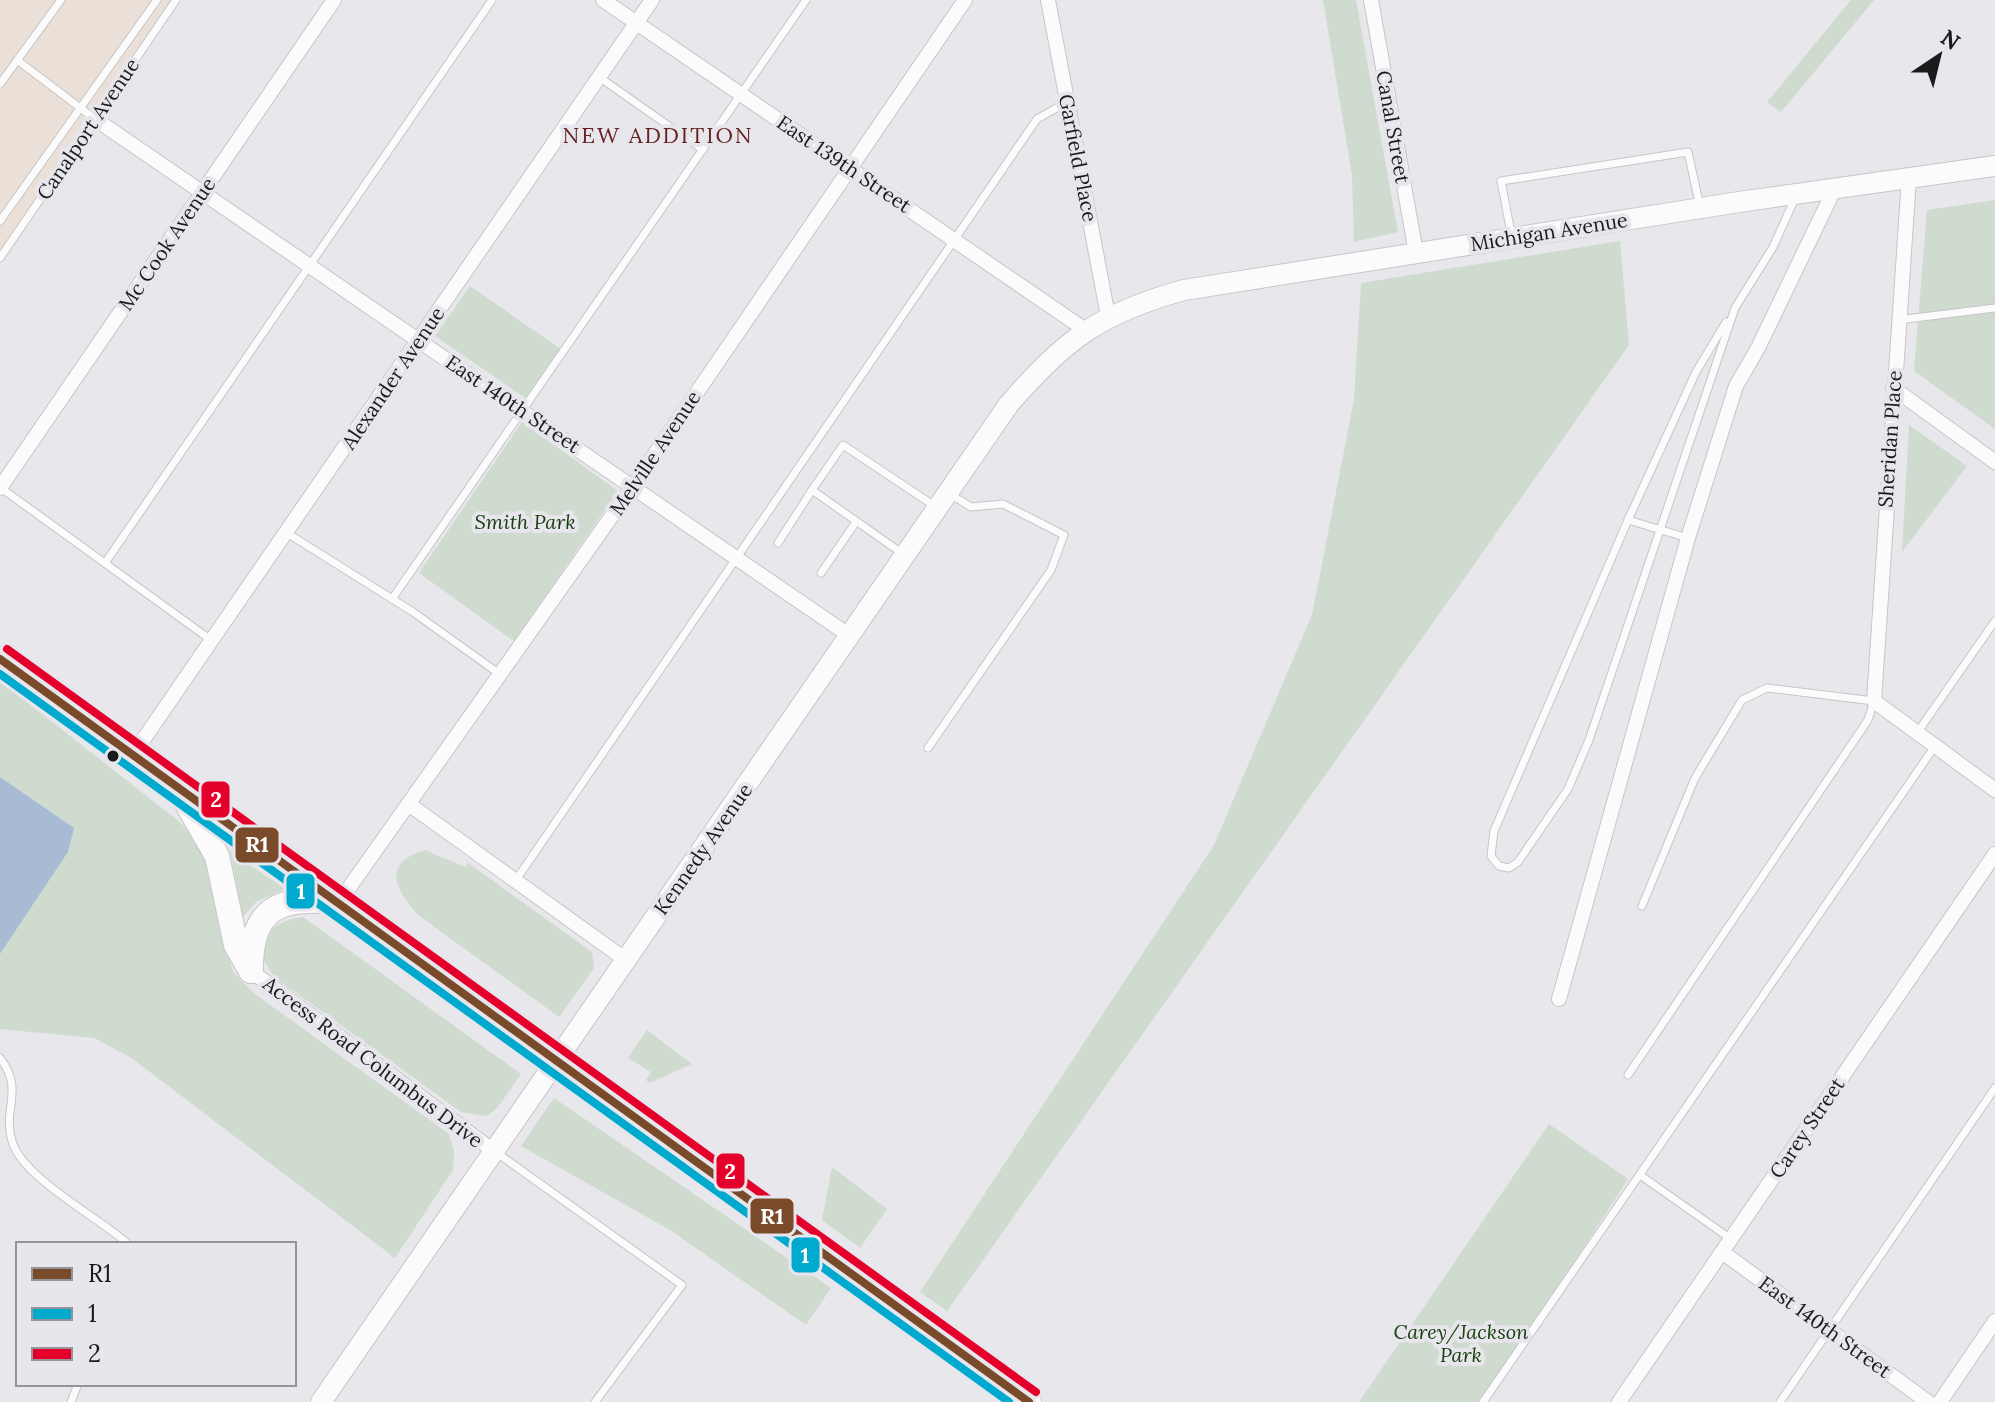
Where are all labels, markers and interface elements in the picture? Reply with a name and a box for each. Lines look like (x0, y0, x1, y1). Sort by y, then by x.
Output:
north arrow (1899, 16, 1979, 96)
text: N (1935, 23, 1965, 56)
street label: Canalport Avenue (31, 53, 144, 204)
street label: Canal Street (1371, 69, 1416, 186)
street label: Garfield Place (1054, 92, 1103, 224)
street label: East 139th Street (772, 109, 916, 218)
district label: NEW ADDITION (563, 121, 753, 149)
street label: Mc Cook Avenue (113, 172, 220, 315)
street label: Michigan Avenue (1468, 207, 1629, 256)
street label: Alexander Avenue (335, 302, 450, 455)
street label: East 140th Street (441, 349, 586, 458)
street label: Sheridan Place (1872, 369, 1907, 508)
street label: Melville Avenue (604, 385, 706, 520)
park label: Smith Park (474, 509, 576, 534)
unlabelled marker (105, 748, 121, 764)
street label: Kennedy Avenue (648, 778, 757, 919)
line badge: 2 (200, 780, 231, 819)
text: 2 (210, 785, 222, 813)
line badge: R1 (234, 826, 280, 864)
text: R1 (245, 830, 269, 858)
line badge: 1 (285, 872, 316, 910)
text: 1 (297, 877, 306, 905)
street label: Access Road Columbus Drive (258, 970, 488, 1153)
street label: Carey Street (1764, 1072, 1850, 1183)
line badge: 2 (715, 1152, 746, 1190)
text: 2 (724, 1157, 736, 1185)
line badge: R1 (749, 1197, 795, 1235)
text: R1 (760, 1202, 784, 1230)
line badge: 1 (790, 1236, 821, 1274)
text: 1 (801, 1241, 810, 1269)
legend (16, 1242, 296, 1386)
text: R1 (88, 1258, 112, 1289)
street label: East 140th Street (1754, 1270, 1896, 1383)
text: 1 (88, 1298, 97, 1329)
park label: Carey/Jackson Park (1394, 1319, 1529, 1367)
text: 2 (88, 1338, 101, 1369)

